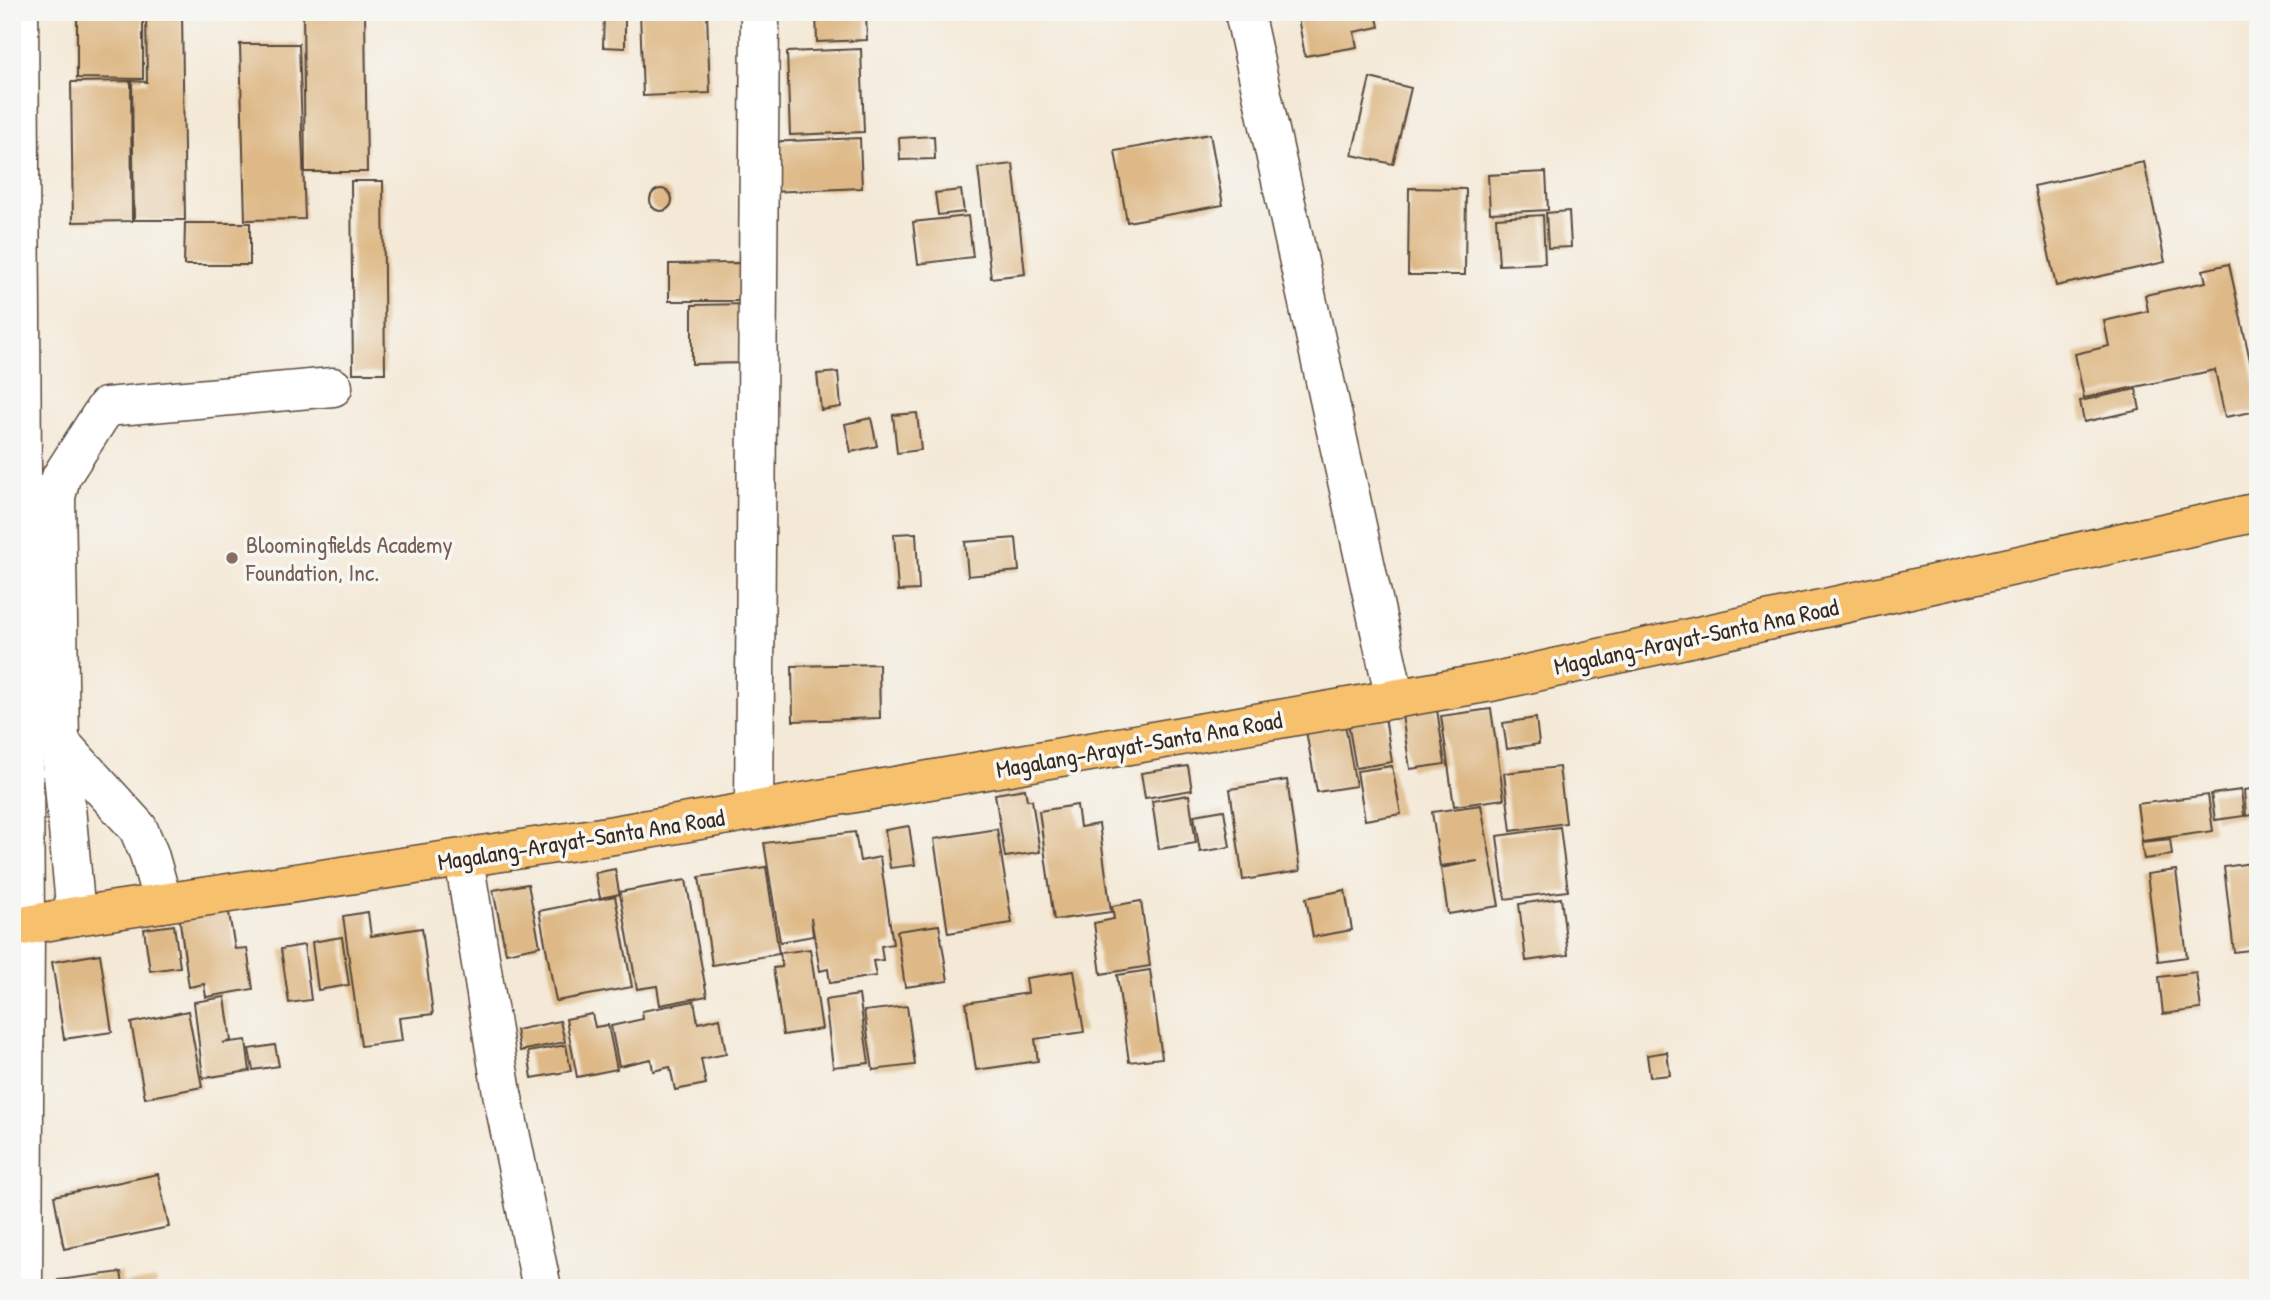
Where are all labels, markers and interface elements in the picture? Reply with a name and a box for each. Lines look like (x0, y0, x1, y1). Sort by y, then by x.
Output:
place label: Bloomingfields Academy Foundation, Inc. (245, 528, 453, 588)
marker: Bloomingfields Academy Foundation, Inc. (224, 550, 240, 566)
street label: Magalang-Arayat-Santa Ana Road (1551, 590, 1841, 682)
street label: Magalang-Arayat-Santa Ana Road (993, 703, 1285, 785)
street label: Magalang-Arayat-Santa Ana Road (435, 801, 727, 877)

